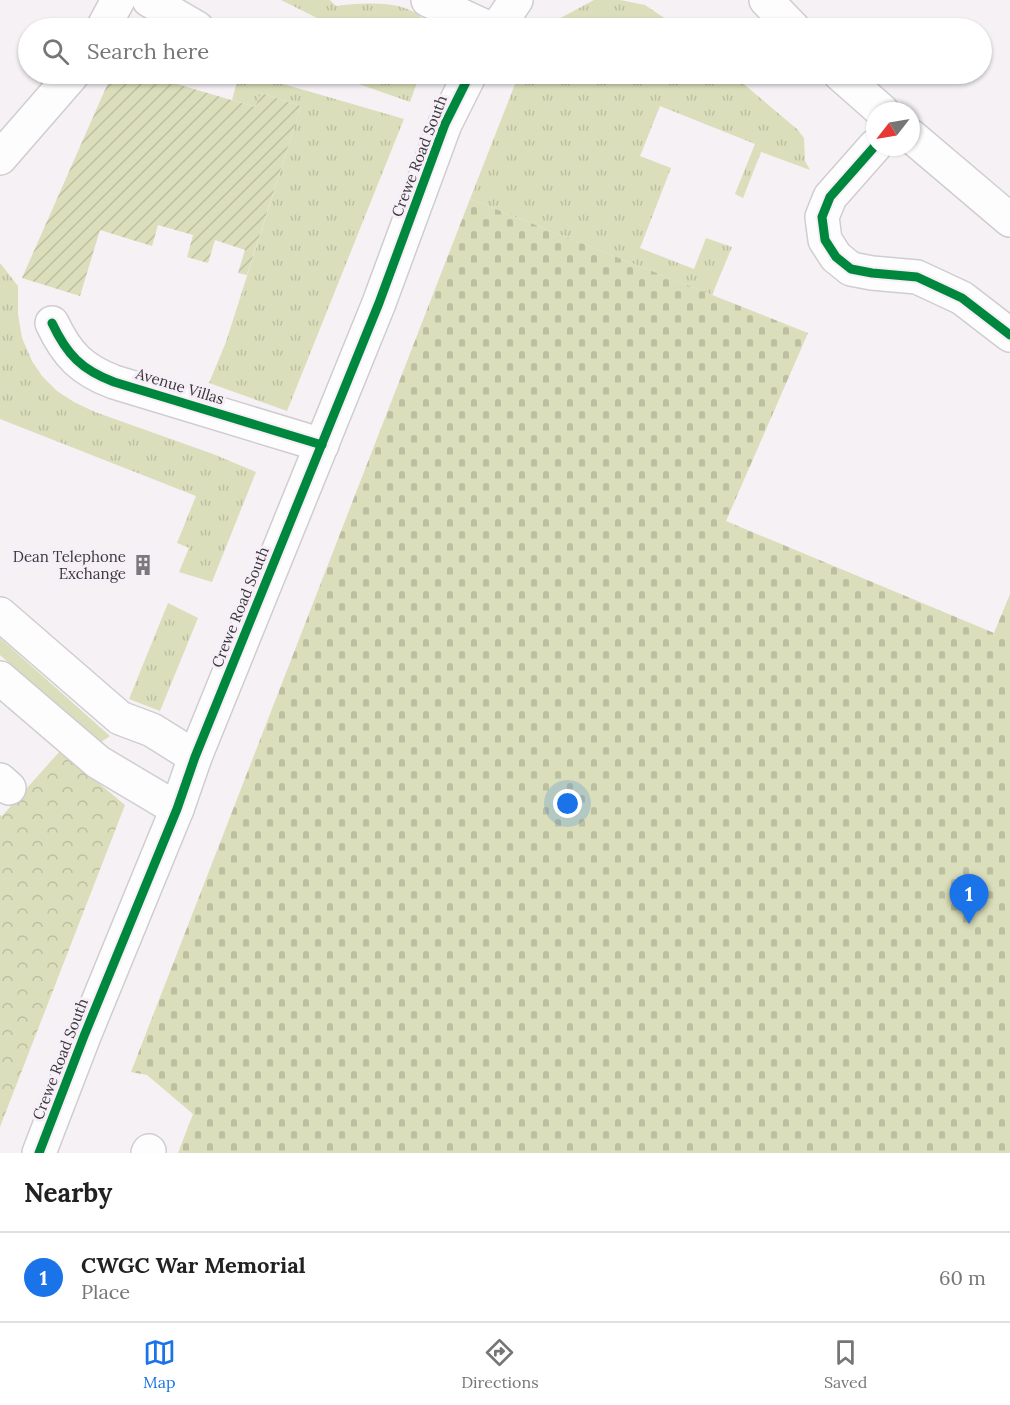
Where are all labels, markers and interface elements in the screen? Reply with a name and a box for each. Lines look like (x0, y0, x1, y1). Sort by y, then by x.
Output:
search box (18, 18, 992, 84)
icon: search (39, 35, 72, 68)
text: Search here (87, 37, 209, 65)
street label: Crewe Road South (387, 93, 451, 219)
north arrow (866, 102, 920, 156)
street label: Avenue Villas (133, 363, 227, 408)
street label: Crewe Road South (207, 544, 273, 670)
place label: Dean Telephone Exchange (13, 547, 126, 583)
building icon: Dean Telephone Exchange (131, 553, 155, 577)
your location (553, 789, 582, 818)
pin: 1 (950, 874, 988, 924)
street label: Crewe Road South (28, 996, 92, 1122)
text: Nearby (24, 1176, 112, 1209)
text: CWGC War Memorial (81, 1251, 306, 1279)
text: 1 (39, 1265, 48, 1290)
text: 60 m (939, 1265, 986, 1290)
text: Place (81, 1279, 130, 1304)
tab: Map (143, 1336, 176, 1392)
tab: Directions (461, 1336, 539, 1392)
tab: Saved (824, 1336, 867, 1392)

